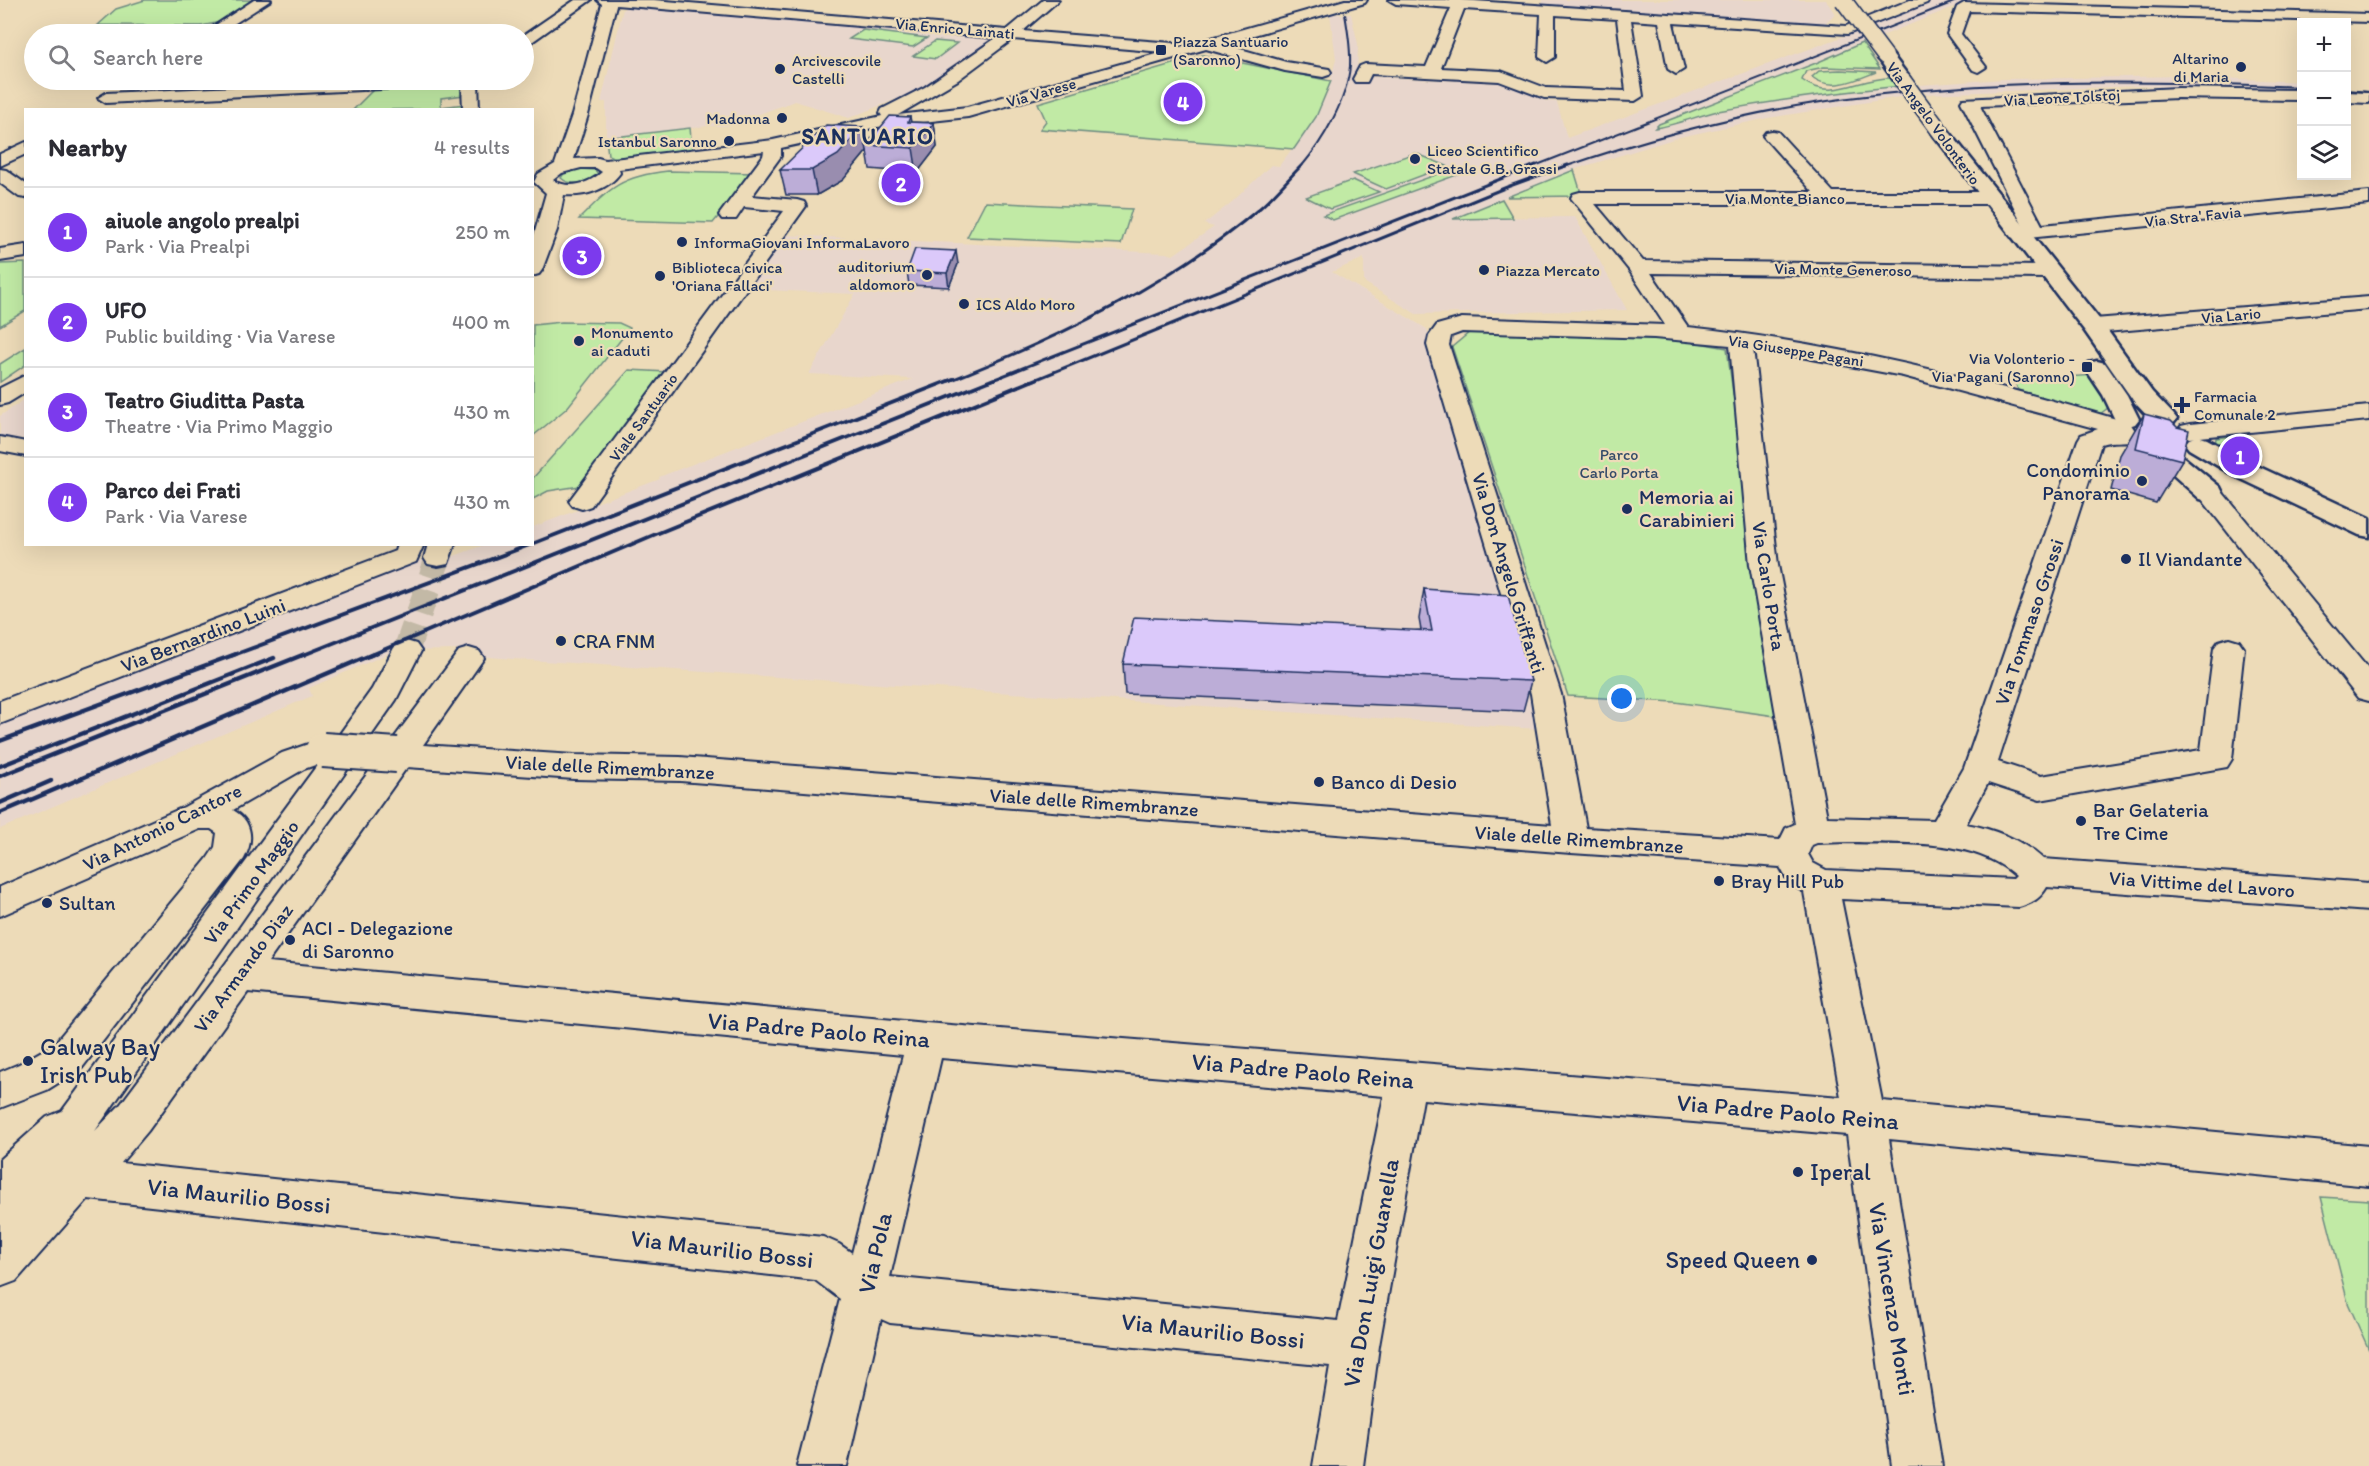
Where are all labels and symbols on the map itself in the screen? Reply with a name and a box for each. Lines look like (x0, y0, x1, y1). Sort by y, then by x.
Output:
street label: Via Enrico Lainati (895, 14, 1015, 43)
place label: Piazza Santuario (Saronno) (1173, 32, 1288, 69)
marker: Piazza Santuario (Saronno) (1154, 43, 1168, 57)
place label: Altarino di Maria (2172, 49, 2230, 86)
place label: Arcivescovile Castelli (792, 51, 881, 88)
street label: Via Angelo Volonterio (1883, 58, 1985, 189)
marker: Altarino di Maria (2234, 60, 2248, 74)
marker: Arcivescovile Castelli (773, 62, 787, 76)
street label: Via Varese (1004, 74, 1078, 111)
pin: 4 (1164, 80, 1202, 124)
street label: Via Leone Tolstoj (2003, 85, 2121, 110)
place label: Madonna (706, 109, 771, 128)
marker: Madonna (775, 111, 789, 125)
district label: SANTUARIO (802, 123, 934, 150)
place label: Istanbul Saronno (598, 132, 717, 151)
marker: Istanbul Saronno (722, 134, 736, 148)
place label: Liceo Scientifico Statale G.B. Grassi (1427, 141, 1557, 178)
marker: Liceo Scientifico Statale G.B. Grassi (1408, 152, 1422, 166)
pin: 2 (882, 160, 920, 206)
street label: Via Monte Bianco (1725, 189, 1845, 208)
street label: Via Stra' Favia (2144, 202, 2243, 231)
place label: InformaGiovani InformaLavoro (694, 233, 910, 252)
pin: 3 (562, 234, 602, 278)
marker: InformaGiovani InformaLavoro (675, 235, 689, 249)
place label: auditorium aldomoro (838, 257, 916, 294)
place label: Biblioteca civica 'Oriana Fallaci' (672, 258, 782, 295)
street label: Via Monte Generoso (1774, 259, 1912, 280)
place label: Piazza Mercato (1496, 261, 1600, 280)
marker: Piazza Mercato (1477, 263, 1491, 277)
marker: auditorium aldomoro (920, 268, 934, 282)
marker: Biblioteca civica 'Oriana Fallaci' (653, 269, 667, 283)
place label: ICS Aldo Moro (976, 295, 1075, 314)
marker: ICS Aldo Moro (957, 297, 971, 311)
street label: Via Lario (2200, 303, 2262, 328)
place label: Monumento ai caduti (591, 323, 673, 360)
street label: Via Giuseppe Pagani (1727, 330, 1865, 371)
marker: Monumento ai caduti (572, 334, 586, 348)
place label: Via Volonterio - Via Pagani (Saronno) (1932, 349, 2075, 386)
marker: Via Volonterio - Via Pagani (Saronno) (2080, 360, 2094, 374)
street label: Viale Santuario (605, 369, 682, 465)
place label: Farmacia Comunale 2 (2194, 387, 2276, 424)
marker: Farmacia Comunale 2 (2175, 398, 2189, 412)
pin: 1 (2220, 434, 2260, 478)
park label: Parco Carlo Porta (1579, 445, 1659, 482)
place label: Condominio Panorama (2026, 458, 2131, 505)
street label: Via Don Angelo Griffanti (1467, 470, 1551, 676)
marker: Condominio Panorama (2135, 474, 2149, 488)
place label: Memoria ai Carabinieri (1639, 485, 1735, 532)
marker: Memoria ai Carabinieri (1620, 502, 1634, 516)
street label: Via Carlo Porta (1747, 520, 1791, 653)
street label: Via Tommaso Grossi (1989, 536, 2069, 708)
place label: Il Viandante (2138, 547, 2243, 571)
marker: Il Viandante (2119, 552, 2133, 566)
street label: Via Bernardino Luini (117, 593, 289, 677)
place label: CRA FNM (573, 629, 655, 653)
marker: CRA FNM (554, 634, 568, 648)
your location (1607, 684, 1636, 713)
street label: Viale delle Rimembranze (505, 750, 715, 784)
place label: Banco di Desio (1331, 770, 1457, 794)
marker: Banco di Desio (1312, 775, 1326, 789)
street label: Via Antonio Cantore (79, 778, 245, 876)
street label: Viale delle Rimembranze (989, 783, 1199, 821)
place label: Bar Gelateria Tre Cime (2093, 798, 2209, 845)
marker: Bar Gelateria Tre Cime (2074, 814, 2088, 828)
street label: Via Primo Maggio (198, 815, 304, 949)
street label: Viale delle Rimembranze (1474, 820, 1684, 858)
street label: Via Vittime del Lavoro (2108, 866, 2296, 902)
place label: Bray Hill Pub (1731, 869, 1844, 893)
marker: Bray Hill Pub (1712, 874, 1726, 888)
place label: Sultan (59, 891, 116, 915)
marker: Sultan (40, 896, 54, 910)
street label: Via Armando Diaz (188, 899, 298, 1037)
place label: ACI - Delegazione di Saronno (302, 916, 453, 963)
marker: ACI - Delegazione di Saronno (283, 933, 297, 947)
street label: Via Padre Paolo Reina (707, 1005, 932, 1054)
place label: Galway Bay Irish Pub (40, 1032, 160, 1089)
street label: Via Padre Paolo Reina (1191, 1046, 1416, 1095)
marker: Galway Bay Irish Pub (21, 1054, 35, 1068)
street label: Via Padre Paolo Reina (1676, 1087, 1901, 1136)
street label: Via Don Luigi Guanella (1336, 1156, 1405, 1390)
place label: Iperal (1810, 1157, 1871, 1186)
marker: Iperal (1791, 1165, 1805, 1179)
street label: Via Maurilio Bossi (146, 1171, 332, 1220)
street label: Via Vincenzo Monti (1863, 1200, 1922, 1397)
street label: Via Pola (851, 1209, 898, 1296)
street label: Via Maurilio Bossi (629, 1223, 815, 1274)
place label: Speed Queen (1666, 1245, 1800, 1274)
marker: Speed Queen (1805, 1253, 1819, 1267)
street label: Via Maurilio Bossi (1120, 1306, 1306, 1355)

